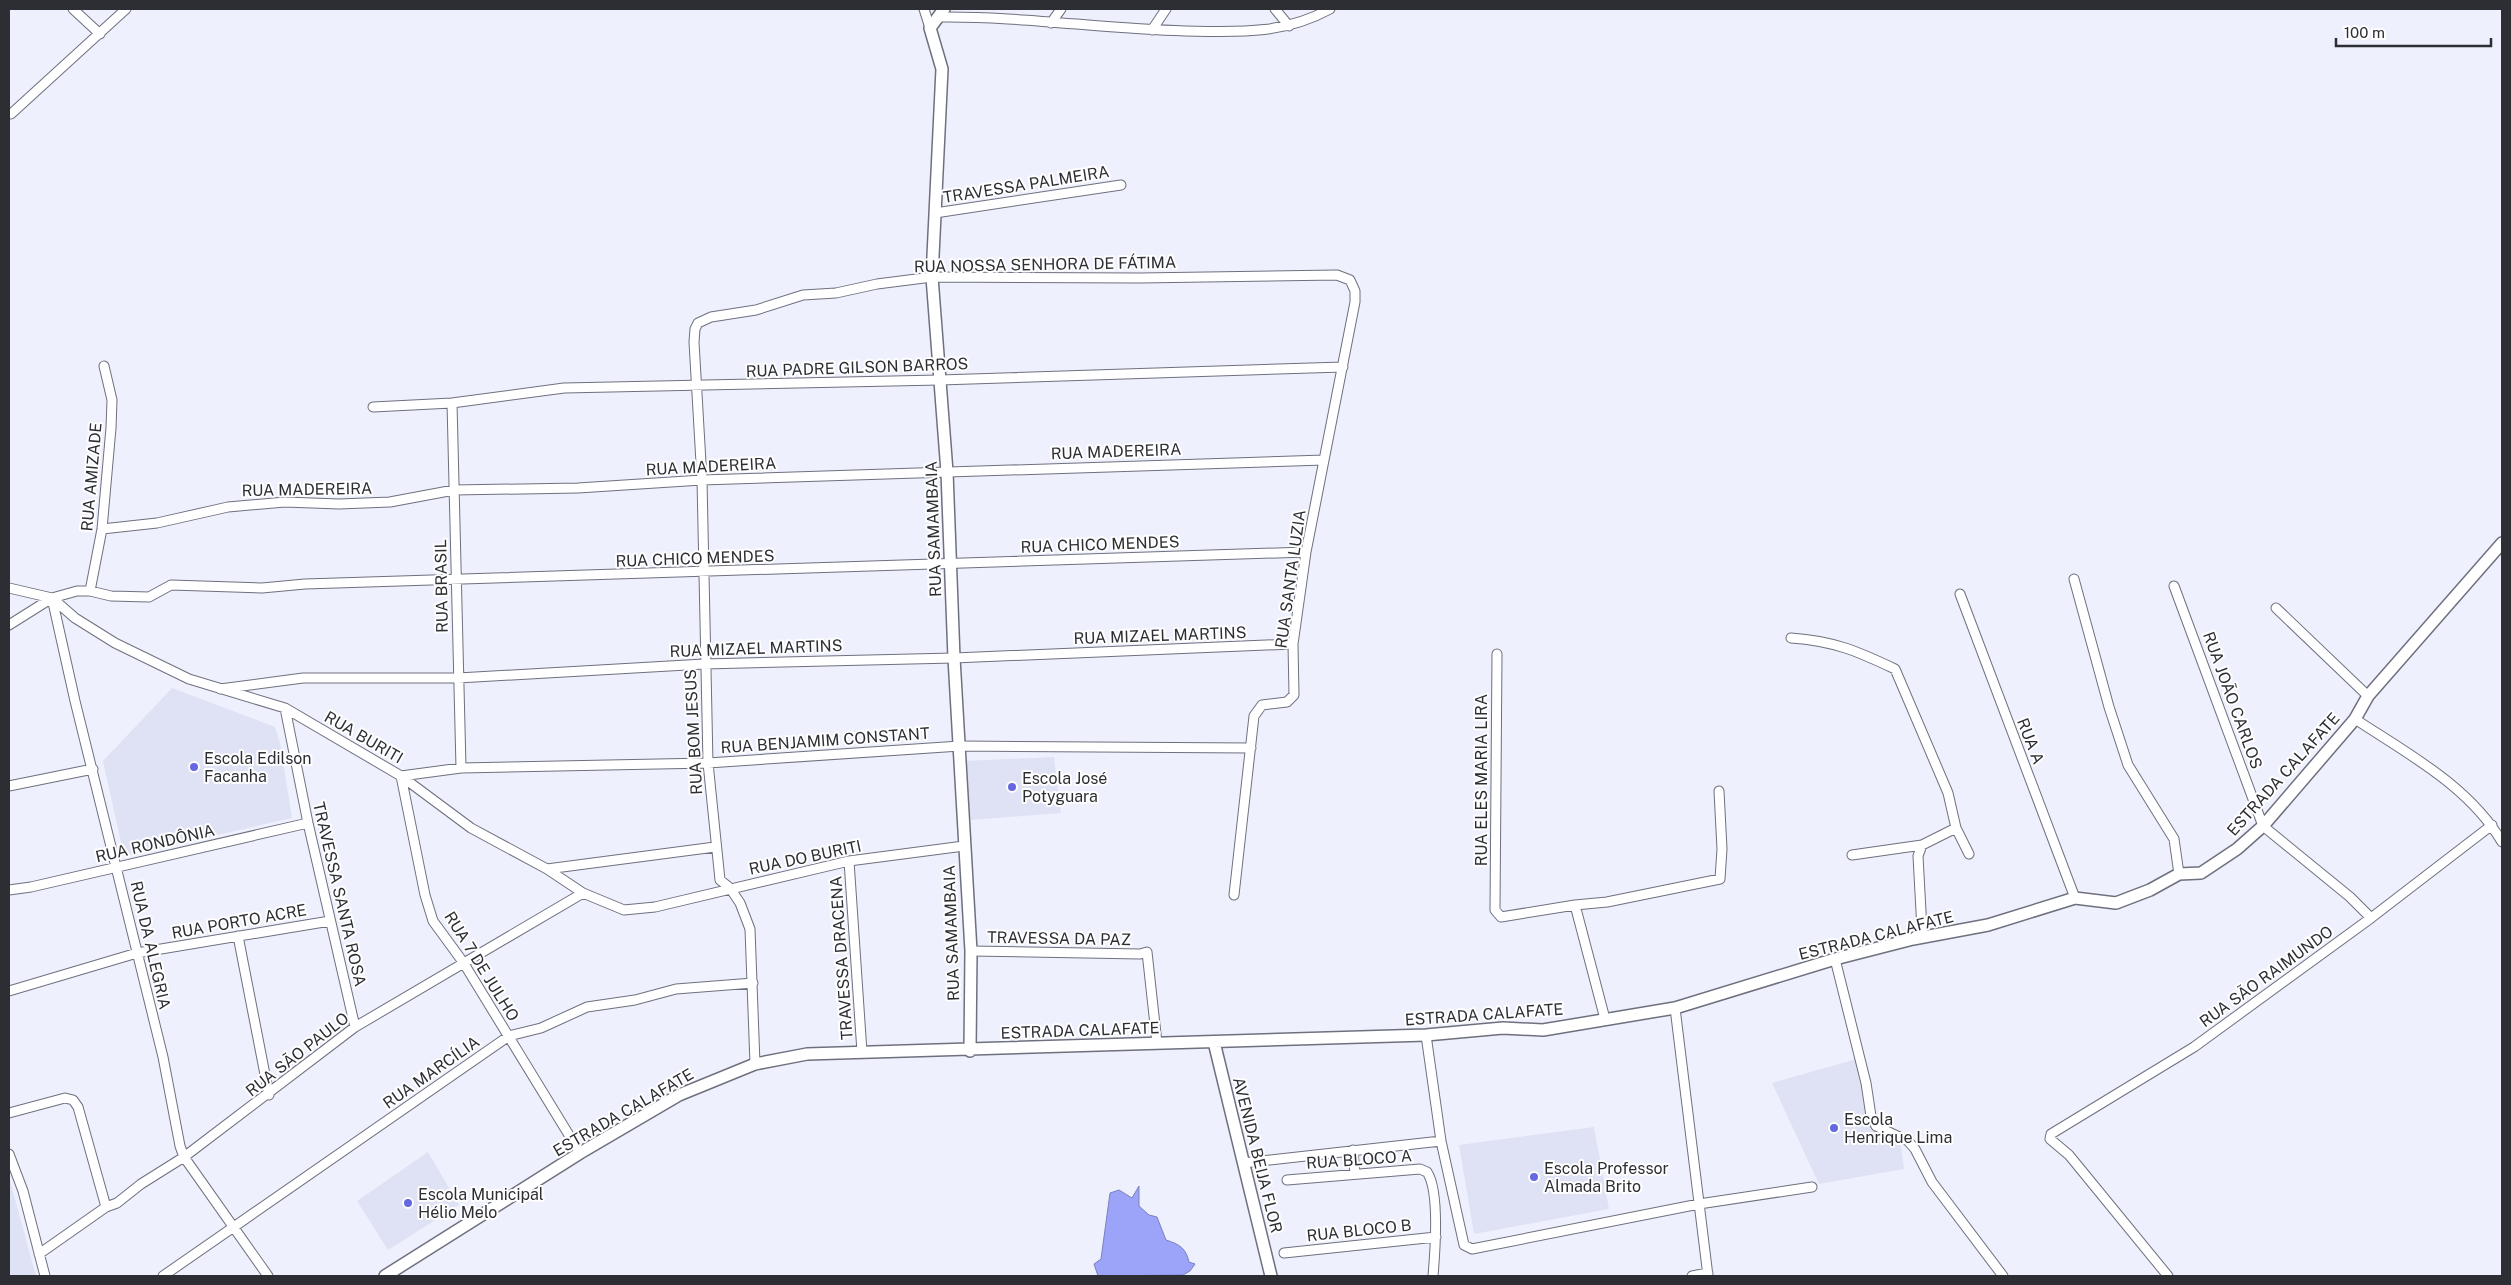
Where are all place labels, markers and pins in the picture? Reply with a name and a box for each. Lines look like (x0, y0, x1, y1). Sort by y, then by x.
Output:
place label: Escola Edilson Facanha (204, 749, 312, 786)
marker: Escola Edilson Facanha (188, 761, 200, 773)
place label: Escola José Potyguara (1022, 769, 1107, 806)
marker: Escola José Potyguara (1006, 781, 1018, 793)
place label: Escola Henrique Lima (1844, 1110, 1952, 1147)
marker: Escola Henrique Lima (1828, 1122, 1840, 1134)
place label: Escola Professor Almada Brito (1544, 1159, 1669, 1196)
marker: Escola Professor Almada Brito (1528, 1171, 1540, 1183)
place label: Escola Municipal Hélio Melo (418, 1185, 544, 1222)
marker: Escola Municipal Hélio Melo (402, 1197, 414, 1209)

